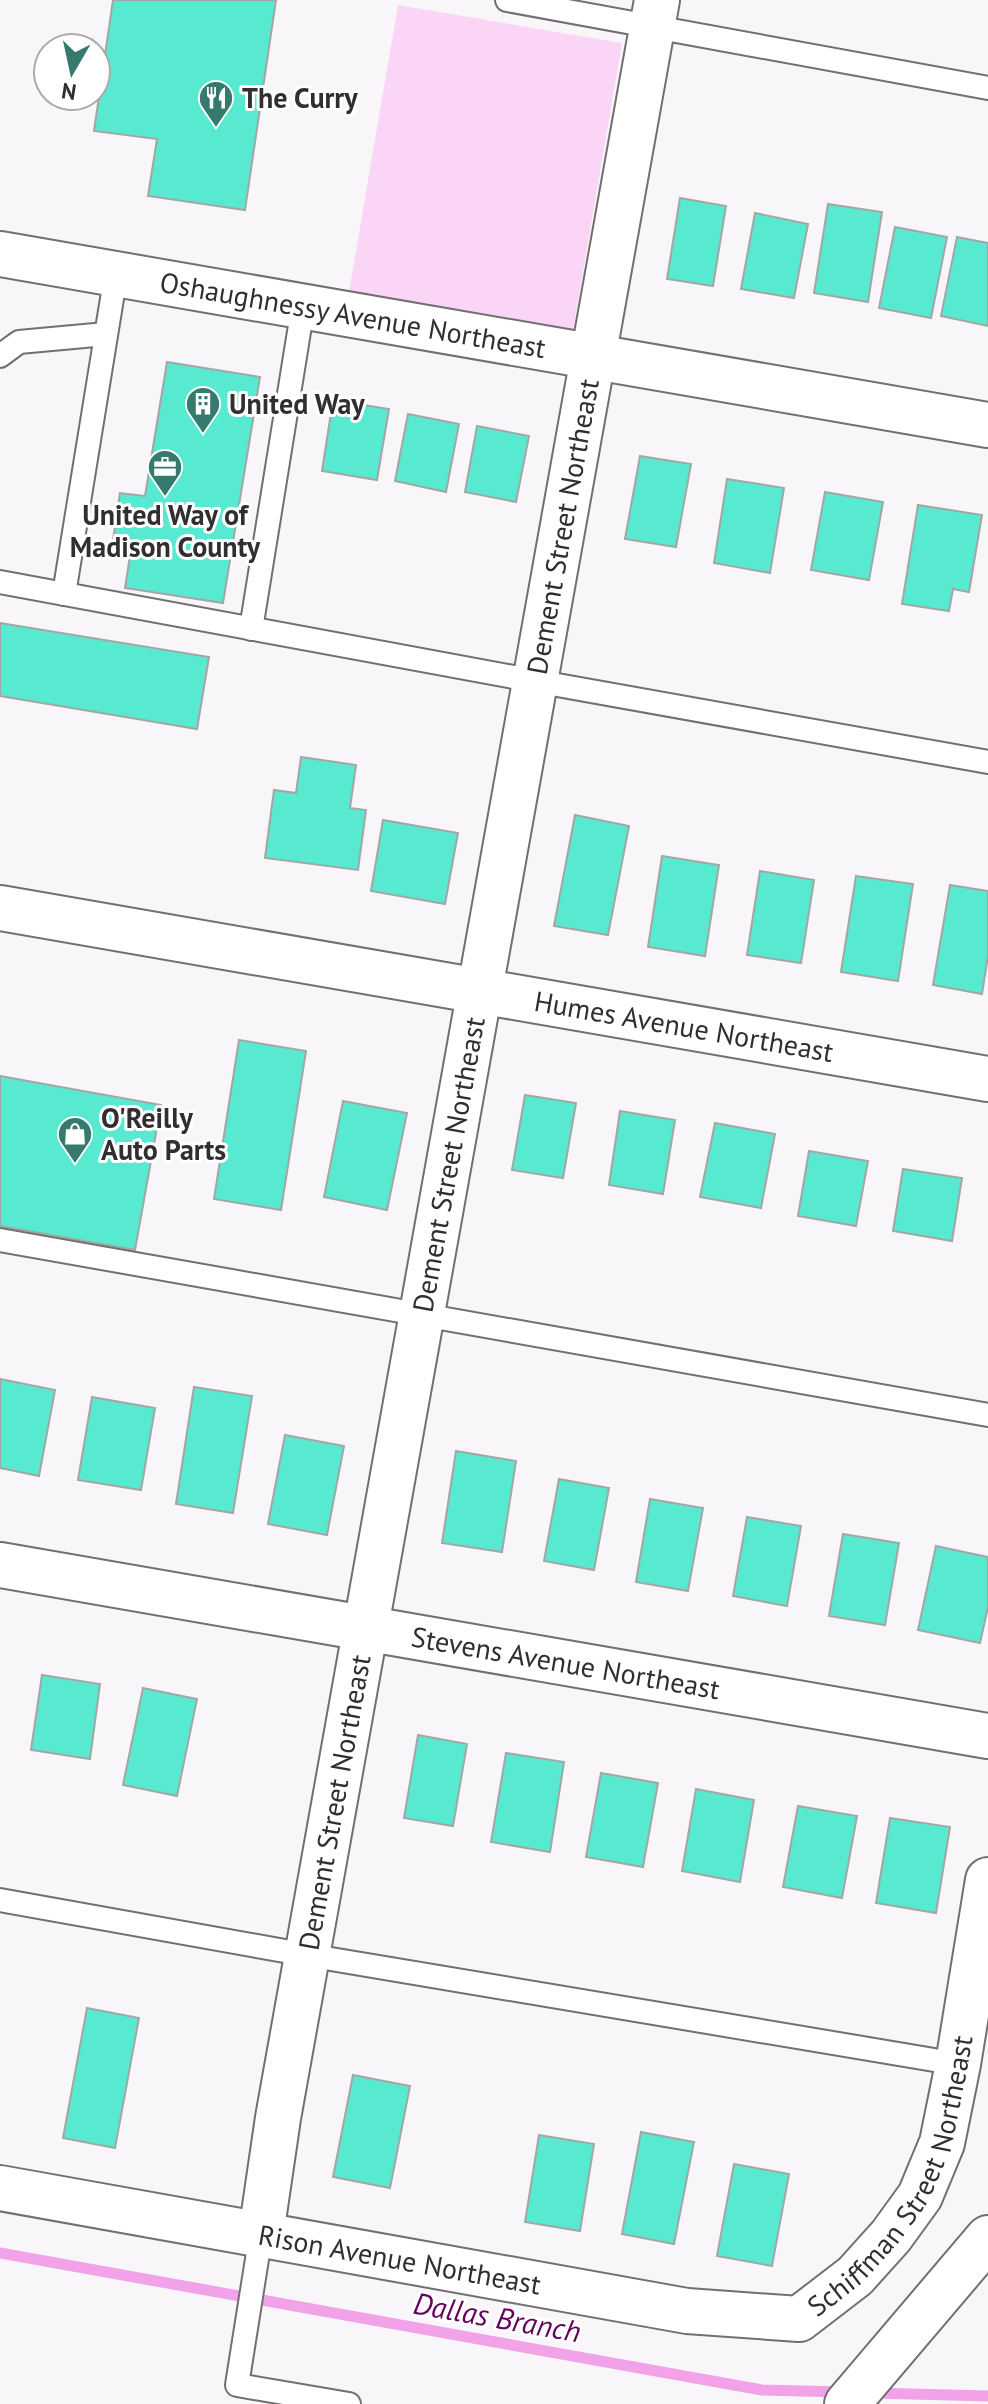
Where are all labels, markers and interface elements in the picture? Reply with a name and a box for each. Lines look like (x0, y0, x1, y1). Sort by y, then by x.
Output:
north arrow (32, 32, 112, 112)
text: N (60, 77, 78, 107)
restaurant icon: The Curry (197, 79, 235, 129)
place label: The Curry (242, 79, 358, 116)
street label: Oshaughnessy Avenue Northeast (157, 263, 549, 366)
street label: Dement Street Northeast (518, 375, 607, 677)
building icon: United Way (184, 385, 222, 435)
place label: United Way (229, 385, 365, 422)
office icon: United Way of Madison County (146, 448, 184, 498)
place label: United Way of Madison County (70, 496, 261, 565)
street label: Humes Avenue Northeast (532, 982, 837, 1070)
street label: Dement Street Northeast (404, 1013, 493, 1315)
place label: O'Reilly Auto Parts (101, 1099, 226, 1168)
shop icon: O'Reilly Auto Parts (56, 1115, 94, 1165)
street label: Stevens Avenue Northeast (409, 1618, 723, 1707)
street label: Dement Street Northeast (289, 1651, 379, 1953)
street label: Schiffman Street Northeast (799, 2032, 980, 2324)
street label: Rison Avenue Northeast (256, 2216, 544, 2303)
water label: Dallas Branch (411, 2283, 584, 2350)

